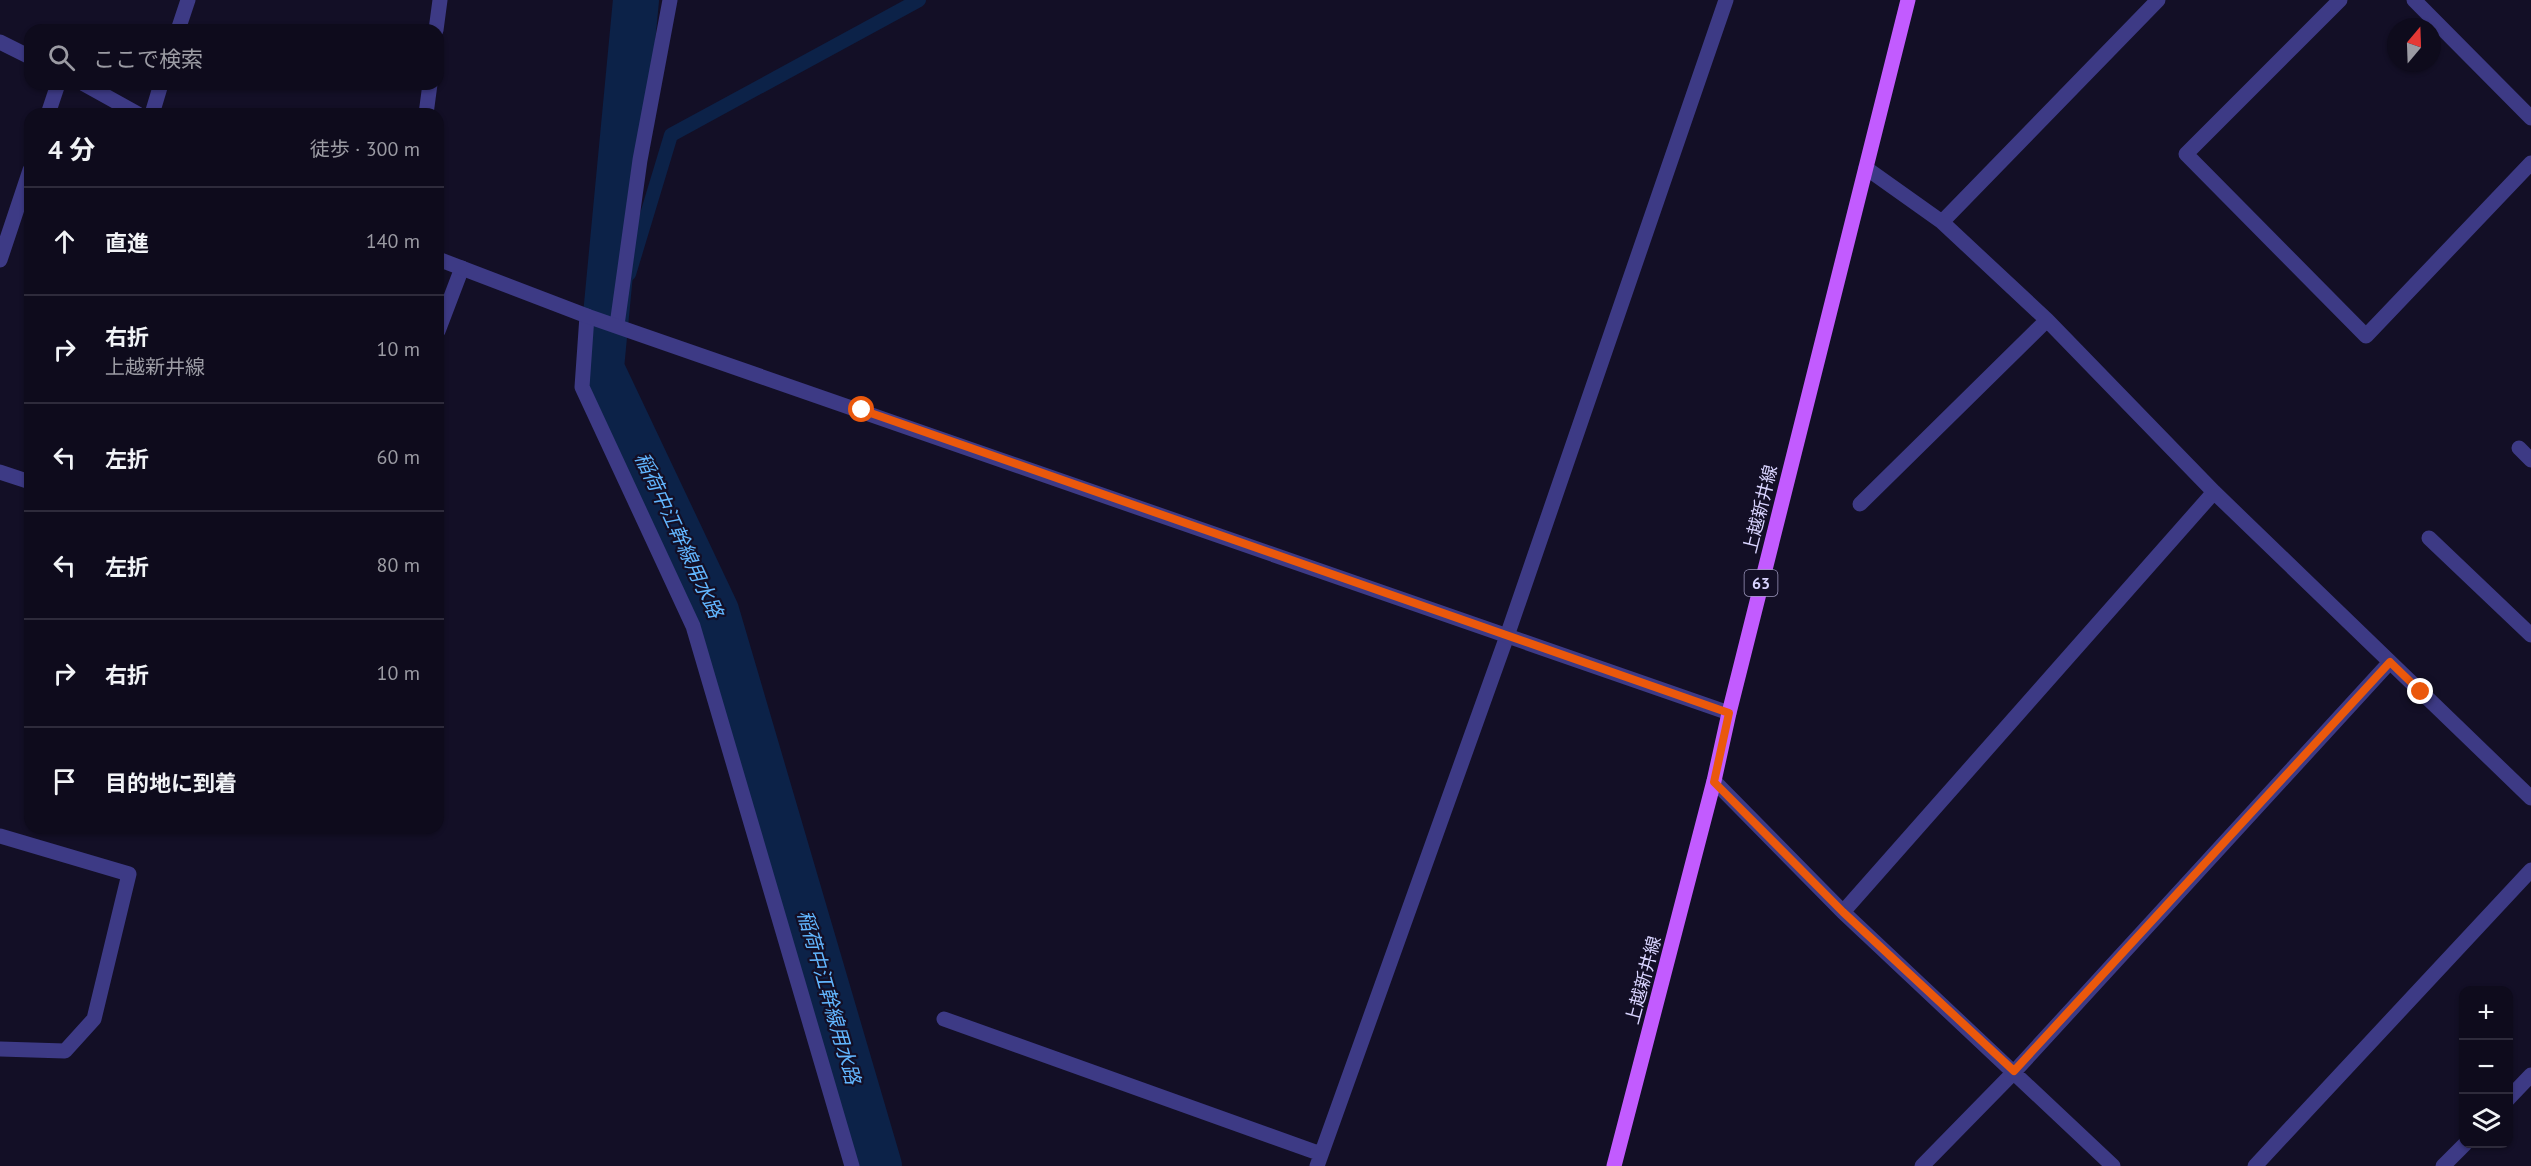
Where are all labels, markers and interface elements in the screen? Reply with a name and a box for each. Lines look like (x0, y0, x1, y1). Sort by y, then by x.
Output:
north arrow (2387, 18, 2441, 72)
search box (24, 24, 444, 90)
icon: search (45, 41, 78, 74)
text: ここで検索 (93, 45, 203, 73)
text: 4 分 (48, 133, 95, 166)
text: 徒歩 · 300 m (310, 136, 420, 162)
icon: ahead (48, 225, 81, 258)
text: 140 m (366, 228, 420, 254)
text: 直進 (105, 229, 149, 257)
text: 右折 (105, 323, 149, 351)
icon: right (48, 333, 81, 366)
text: 10 m (377, 336, 420, 362)
text: 上越新井線 (105, 354, 205, 380)
route start (848, 396, 874, 422)
icon: left (48, 441, 81, 474)
text: 60 m (377, 444, 420, 470)
text: 左折 (105, 445, 149, 473)
water label: 稲荷中江幹線用水路 (629, 448, 730, 624)
street label: 上越新井線 (1738, 463, 1782, 555)
icon: left (48, 549, 81, 582)
text: 80 m (377, 552, 420, 578)
text: 左折 (105, 553, 149, 581)
road number: 63 (1744, 570, 1778, 596)
icon: right (48, 657, 81, 690)
text: 10 m (377, 660, 420, 686)
text: 右折 (105, 661, 149, 689)
route end (2407, 678, 2433, 704)
icon: arrive (48, 765, 81, 798)
text: 目的地に到着 (105, 769, 237, 797)
water label: 稲荷中江幹線用水路 (792, 907, 867, 1089)
street label: 上越新井線 (1620, 934, 1666, 1026)
map controls (2459, 986, 2513, 1148)
button: + (2459, 986, 2513, 1040)
button: − (2459, 1040, 2513, 1094)
button: layers (2459, 1094, 2513, 1148)

